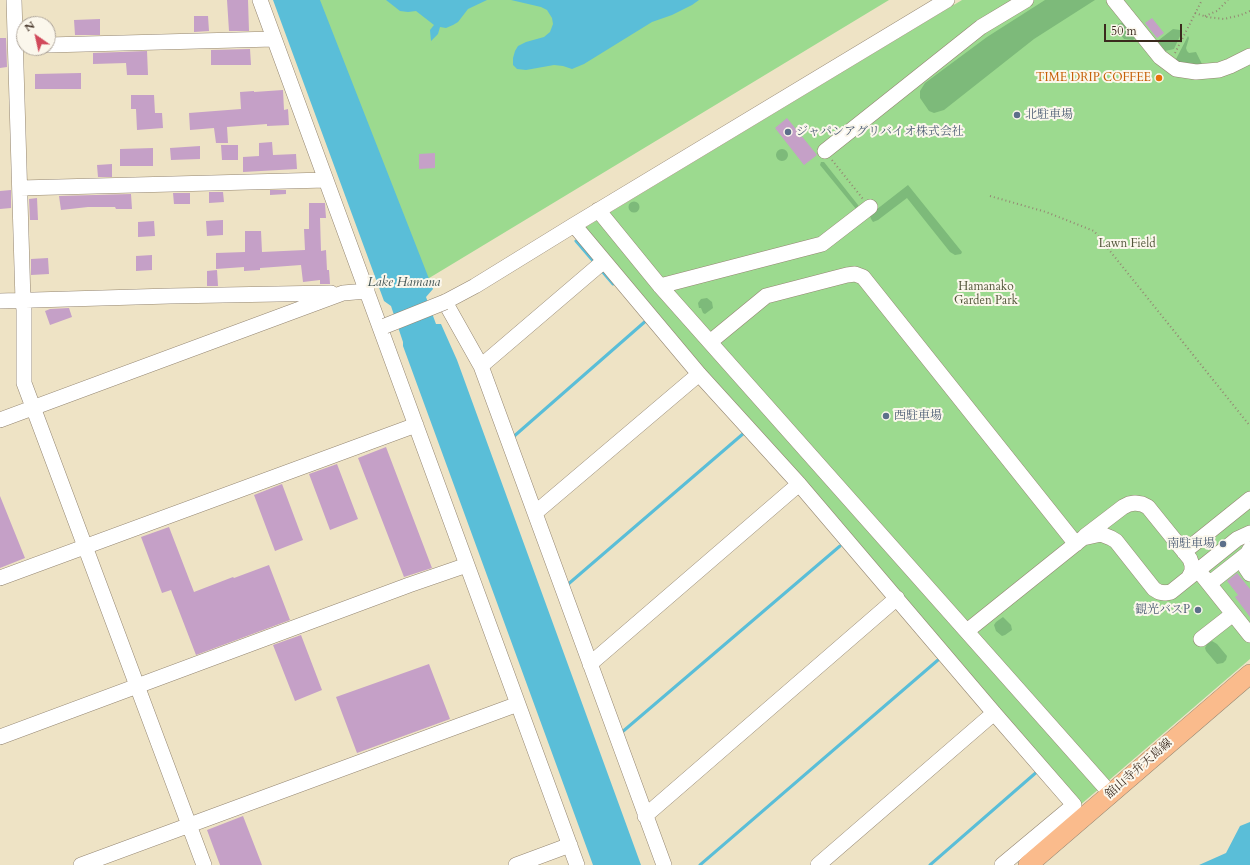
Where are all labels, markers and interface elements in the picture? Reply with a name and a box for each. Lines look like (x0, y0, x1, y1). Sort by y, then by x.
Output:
north arrow (16, 16, 56, 56)
scale bar (1106, 16, 1184, 42)
text: N (21, 18, 38, 35)
text: 50 m (1111, 23, 1137, 39)
place label: TIME DRIP COFFEE (1036, 71, 1151, 85)
marker: TIME DRIP COFFEE (1154, 73, 1164, 83)
place label: 北駐車場 (1025, 108, 1073, 122)
marker: 北駐車場 (1012, 110, 1022, 120)
place label: ジャパンアグリバイオ株式会社 (796, 125, 964, 139)
marker: ジャパンアグリバイオ株式会社 (783, 127, 793, 137)
park label: Lawn Field (1098, 237, 1156, 251)
water label: Lake Hamana (368, 275, 440, 291)
park label: Hamanako Garden Park (954, 280, 1018, 308)
place label: 西駐車場 (894, 409, 942, 423)
marker: 西駐車場 (881, 411, 891, 421)
place label: 南駐車場 (1167, 537, 1215, 551)
marker: 南駐車場 (1218, 539, 1228, 549)
place label: 観光バスP (1135, 603, 1190, 617)
marker: 観光バスP (1193, 605, 1203, 615)
street label: 舘山寺弁天島線 (1103, 736, 1175, 802)

